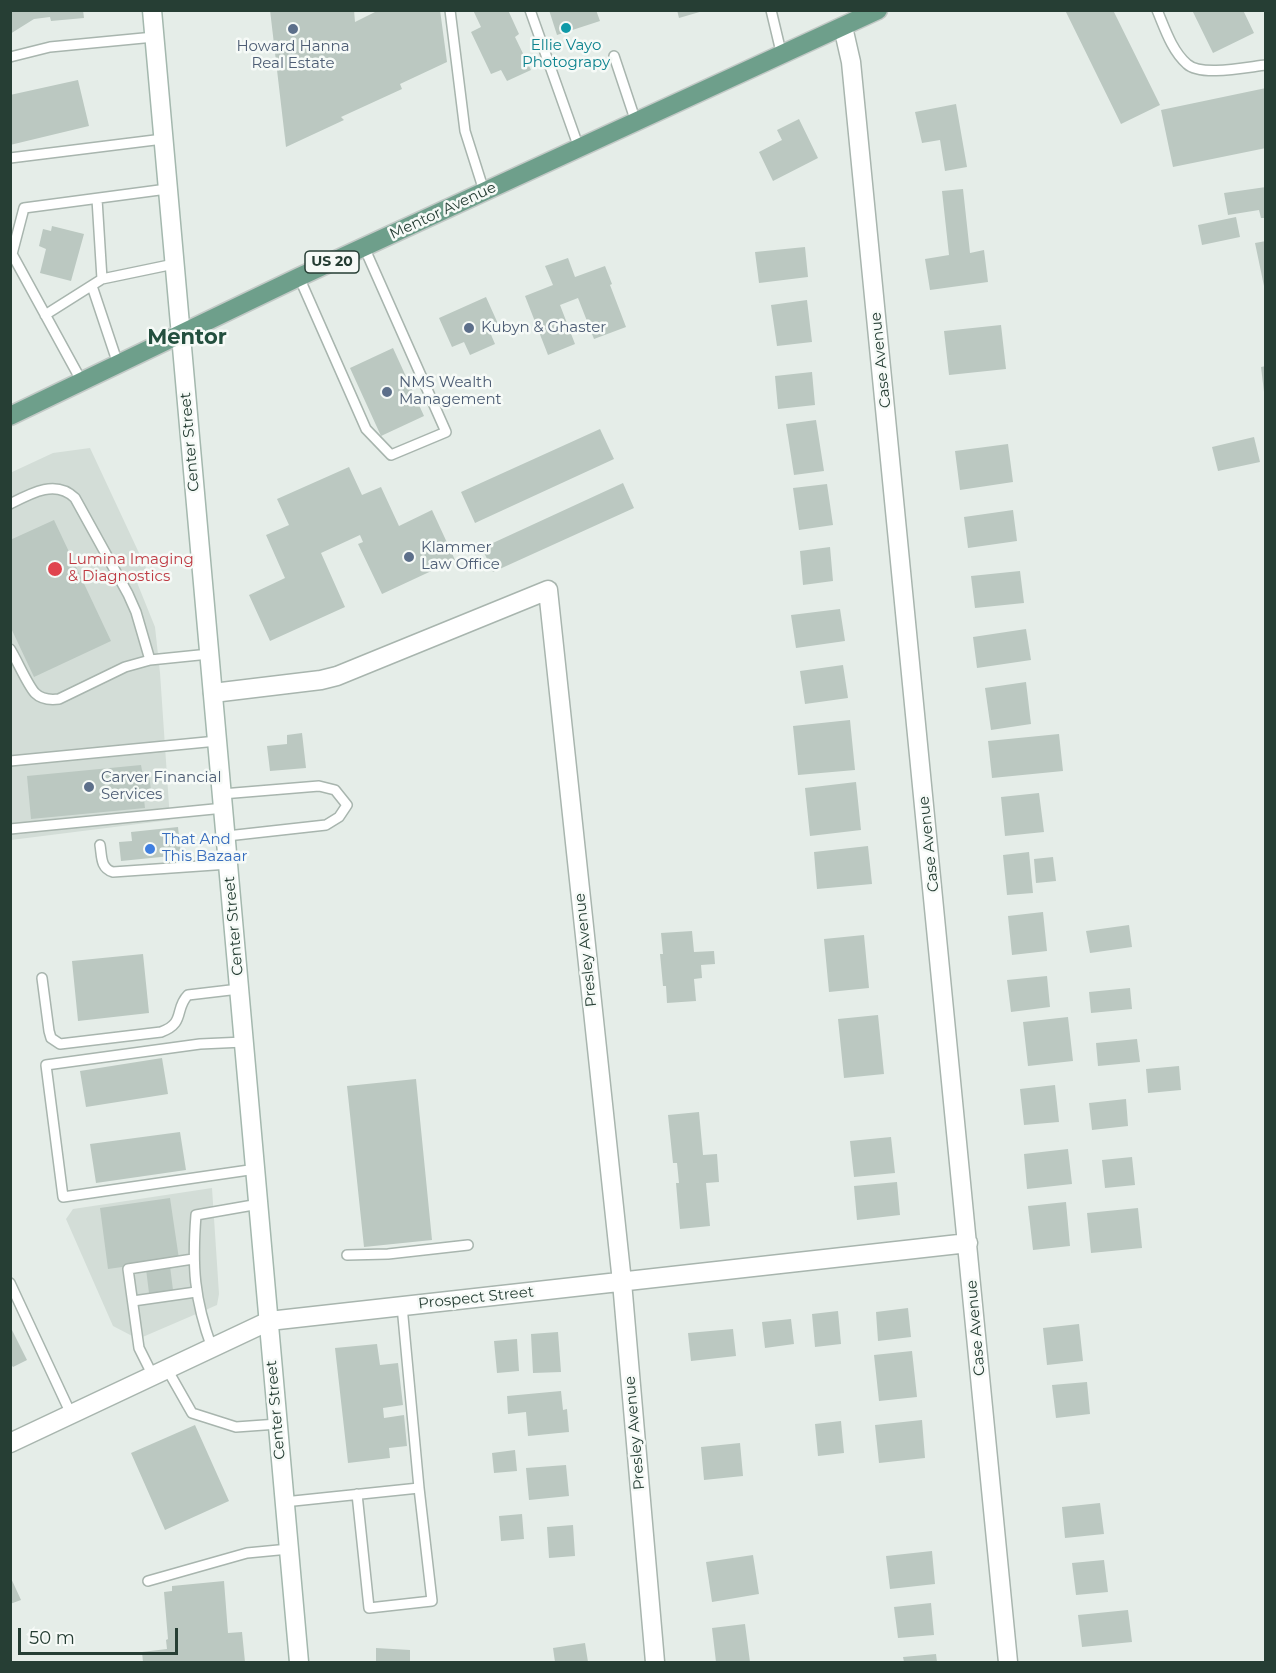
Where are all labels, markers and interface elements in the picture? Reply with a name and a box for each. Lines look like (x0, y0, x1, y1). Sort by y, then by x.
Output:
marker: Ellie Vayo Photograpy (559, 21, 573, 35)
marker: Howard Hanna Real Estate (286, 22, 300, 36)
place label: Ellie Vayo Photograpy (522, 37, 610, 72)
place label: Howard Hanna Real Estate (236, 38, 350, 73)
street label: Mentor Avenue (387, 178, 499, 244)
road number: US 20 (305, 251, 359, 273)
street label: Case Avenue (867, 311, 895, 409)
place label: Kubyn & Ghaster (481, 319, 606, 337)
marker: Kubyn & Ghaster (462, 321, 476, 335)
district label: Mentor (147, 325, 227, 351)
place label: NMS Wealth Management (399, 374, 502, 409)
marker: NMS Wealth Management (380, 385, 394, 399)
street label: Center Street (177, 392, 203, 492)
place label: Klammer Law Office (421, 539, 500, 574)
marker: Klammer Law Office (402, 550, 416, 564)
place label: Lumina Imaging & Diagnostics (68, 551, 194, 586)
marker: Lumina Imaging & Diagnostics (46, 560, 64, 578)
place label: Carver Financial Services (101, 769, 221, 804)
marker: Carver Financial Services (82, 780, 96, 794)
street label: Case Avenue (915, 795, 943, 893)
place label: That And This Bazaar (162, 831, 248, 866)
marker: That And This Bazaar (143, 842, 157, 856)
street label: Center Street (221, 876, 247, 976)
street label: Presley Avenue (571, 892, 601, 1008)
street label: Case Avenue (963, 1279, 989, 1377)
street label: Prospect Street (417, 1283, 535, 1313)
street label: Center Street (263, 1360, 289, 1460)
street label: Presley Avenue (621, 1375, 649, 1491)
scale bar (21, 1616, 182, 1654)
text: 50 m (29, 1627, 75, 1649)

